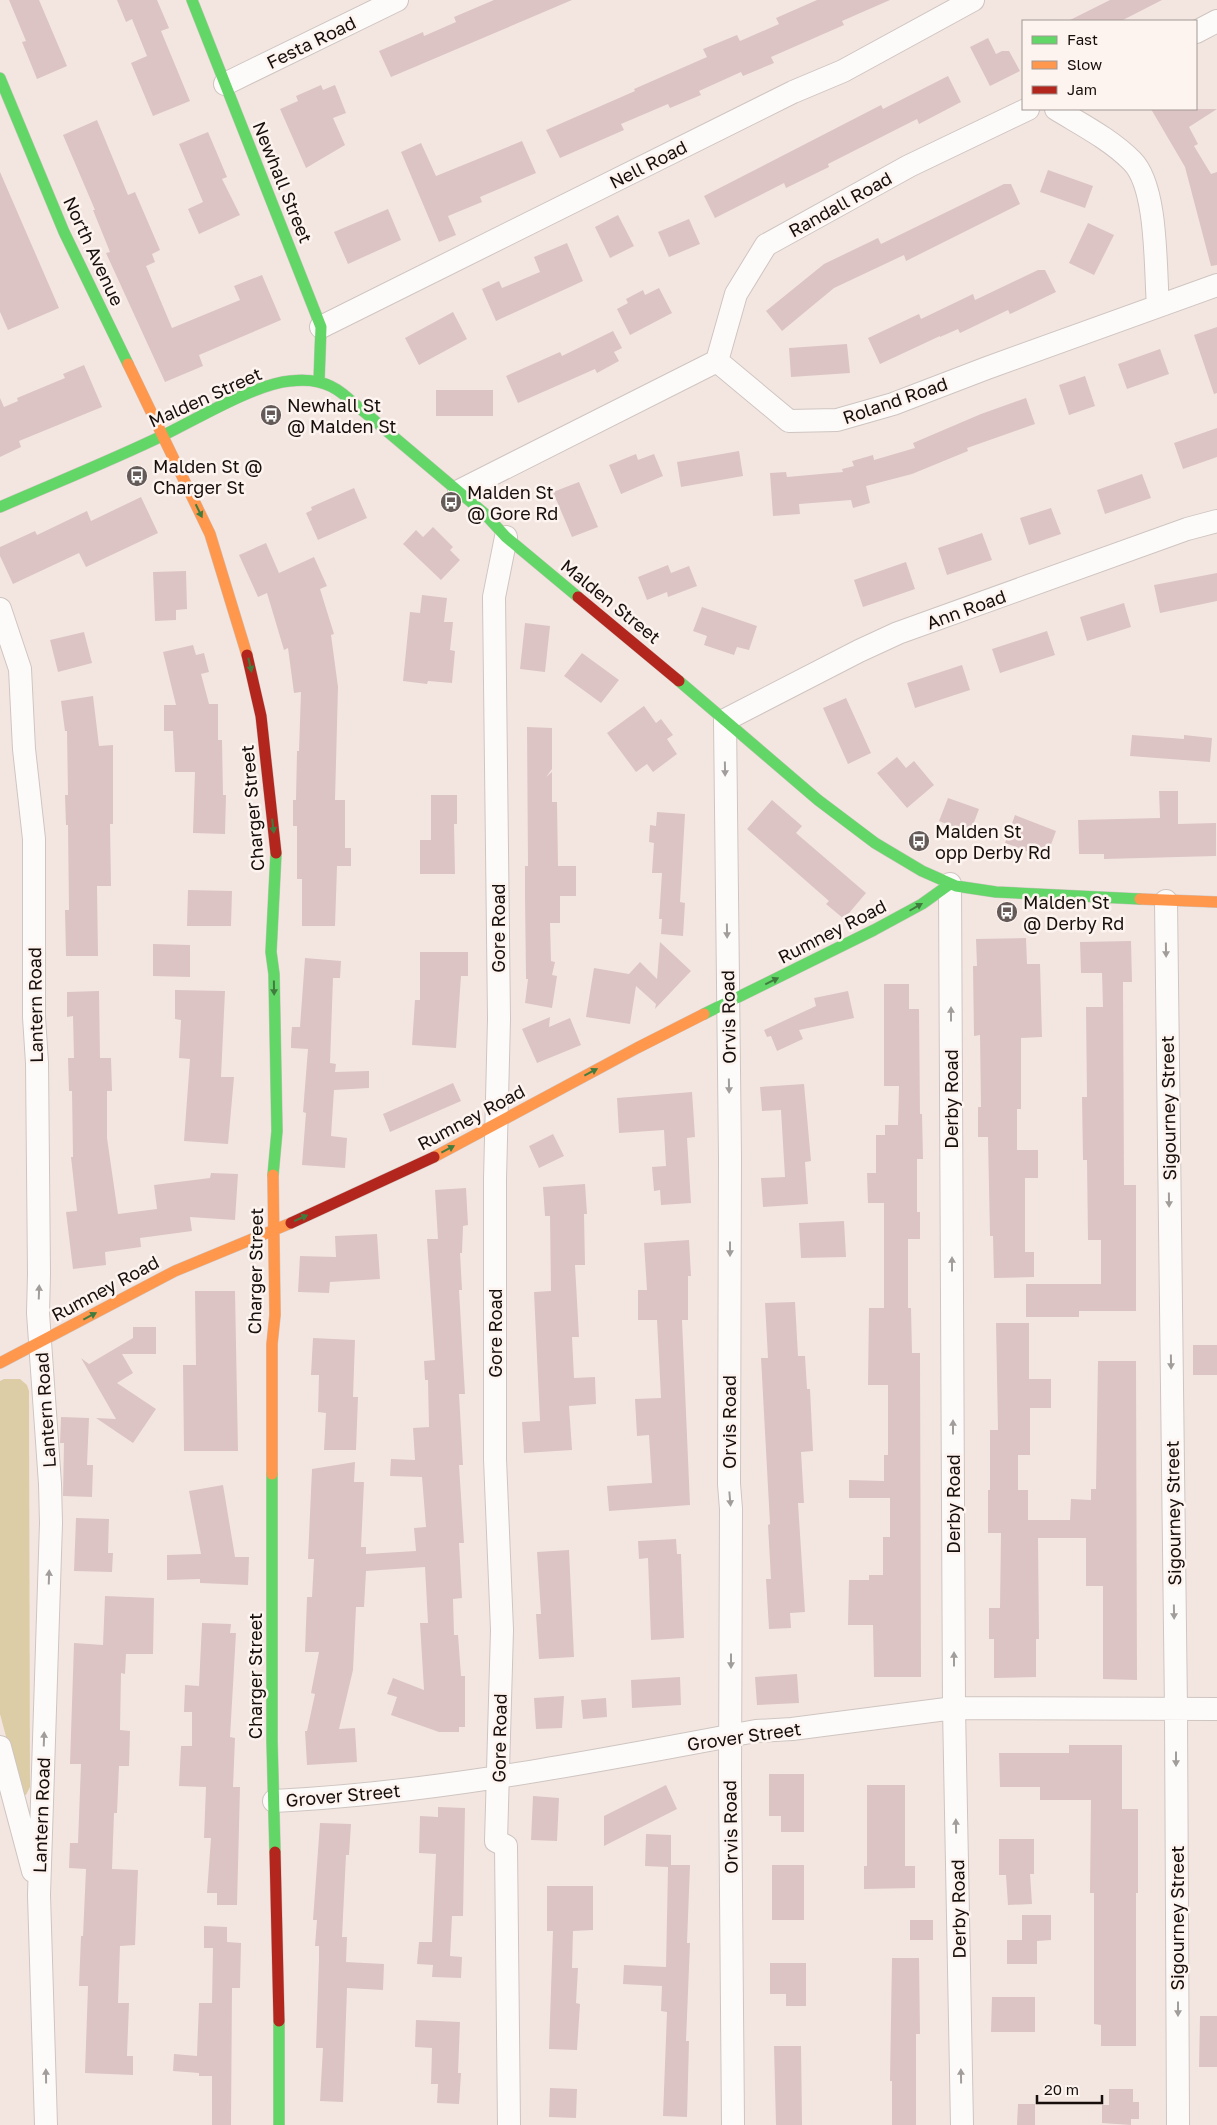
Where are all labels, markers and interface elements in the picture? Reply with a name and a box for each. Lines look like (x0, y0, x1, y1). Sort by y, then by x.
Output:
street label: Festa Road (263, 11, 359, 73)
legend (1022, 20, 1197, 110)
text: Fast (1067, 30, 1098, 48)
text: Slow (1067, 55, 1102, 73)
text: Jam (1067, 80, 1097, 98)
street label: Newhall Street (249, 118, 317, 246)
street label: Nell Road (605, 135, 691, 193)
street label: Randall Road (785, 167, 895, 241)
street label: North Avenue (59, 193, 129, 309)
street label: Malden Street (145, 362, 265, 432)
street label: Roland Road (840, 372, 950, 428)
place label: Newhall St @ Malden St (287, 394, 397, 437)
bus stop icon: Newhall St @ Malden St (259, 403, 283, 427)
place label: Malden St @ Charger St (153, 455, 263, 498)
bus stop icon: Malden St @ Charger St (125, 464, 149, 488)
place label: Malden St @ Gore Rd (467, 481, 558, 524)
bus stop icon: Malden St @ Gore Rd (439, 490, 463, 514)
one-way arrow (195, 504, 203, 518)
street label: Malden Street (557, 554, 665, 648)
street label: Ann Road (923, 585, 1009, 633)
one-way arrow (246, 658, 254, 673)
street label: Charger Street (236, 744, 268, 872)
one-way arrow (722, 761, 730, 777)
one-way arrow (269, 818, 277, 834)
place label: Malden St opp Derby Rd (935, 820, 1051, 863)
bus stop icon: Malden St opp Derby Rd (907, 829, 931, 853)
street label: Gore Road (487, 883, 509, 973)
place label: Malden St @ Derby Rd (1023, 891, 1124, 934)
street label: Rumney Road (774, 894, 890, 968)
bus stop icon: Malden St @ Derby Rd (995, 900, 1019, 924)
one-way arrow (910, 902, 923, 911)
one-way arrow (723, 923, 731, 939)
one-way arrow (1162, 942, 1170, 958)
street label: Lantern Road (23, 947, 47, 1063)
street label: Orvis Road (716, 970, 740, 1064)
one-way arrow (765, 977, 779, 985)
one-way arrow (270, 980, 278, 996)
one-way arrow (947, 1006, 955, 1022)
street label: Sigourney Street (1156, 1035, 1180, 1181)
street label: Derby Road (940, 1049, 962, 1149)
one-way arrow (583, 1068, 598, 1076)
one-way arrow (725, 1078, 733, 1094)
street label: Rumney Road (414, 1079, 528, 1155)
one-way arrow (440, 1145, 455, 1153)
one-way arrow (1165, 1192, 1173, 1208)
street label: Charger Street (243, 1207, 267, 1335)
one-way arrow (294, 1214, 308, 1222)
one-way arrow (726, 1241, 734, 1257)
street label: Rumney Road (48, 1250, 162, 1326)
one-way arrow (948, 1256, 956, 1272)
one-way arrow (35, 1284, 43, 1300)
street label: Gore Road (484, 1288, 506, 1378)
one-way arrow (83, 1312, 97, 1320)
street label: Lantern Road (30, 1351, 60, 1469)
one-way arrow (1167, 1355, 1175, 1371)
street label: Orvis Road (718, 1375, 740, 1469)
one-way arrow (949, 1419, 957, 1435)
street label: Sigourney Street (1161, 1440, 1185, 1586)
street label: Derby Road (942, 1454, 964, 1554)
one-way arrow (726, 1491, 734, 1507)
one-way arrow (45, 1568, 53, 1584)
one-way arrow (1170, 1605, 1178, 1621)
street label: Charger Street (244, 1613, 266, 1739)
one-way arrow (950, 1651, 958, 1667)
one-way arrow (727, 1653, 735, 1669)
street label: Gore Road (487, 1693, 511, 1783)
street label: Grover Street (686, 1717, 802, 1755)
one-way arrow (40, 1731, 48, 1747)
one-way arrow (1172, 1751, 1180, 1767)
street label: Lantern Road (28, 1757, 54, 1873)
street label: Grover Street (285, 1779, 401, 1811)
street label: Orvis Road (718, 1780, 742, 1874)
one-way arrow (952, 1818, 960, 1834)
street label: Sigourney Street (1166, 1845, 1188, 1991)
street label: Derby Road (946, 1859, 970, 1959)
one-way arrow (1174, 2001, 1182, 2017)
one-way arrow (42, 2068, 50, 2084)
one-way arrow (957, 2068, 965, 2084)
scale bar (1037, 2072, 1102, 2104)
text: 20 m (1044, 2080, 1079, 2098)

